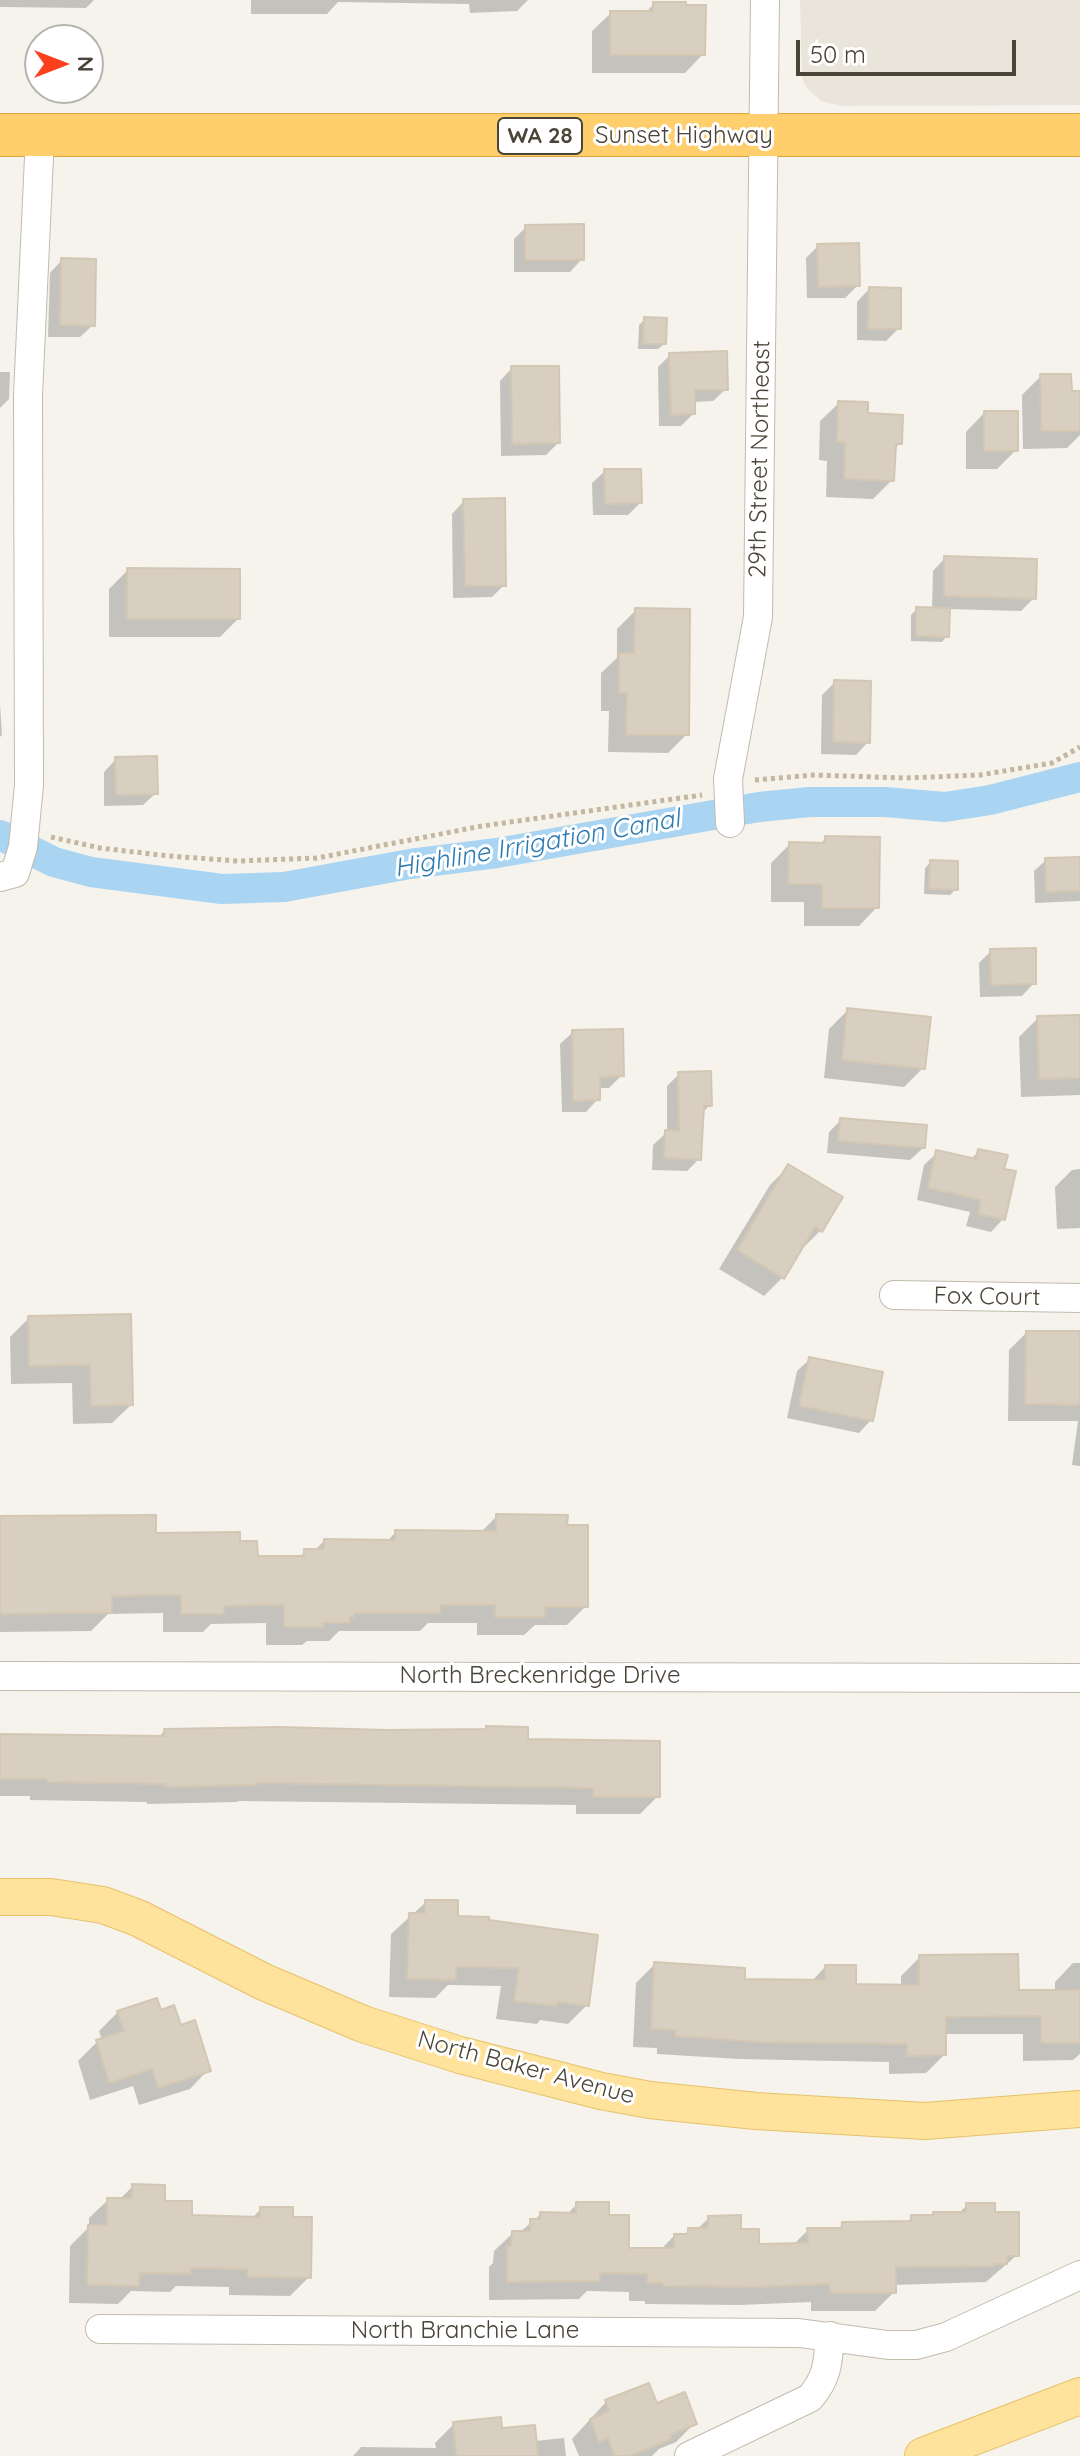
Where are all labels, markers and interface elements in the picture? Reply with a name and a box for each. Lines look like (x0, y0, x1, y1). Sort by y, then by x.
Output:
north arrow (24, 24, 104, 104)
scale bar (800, 24, 1020, 74)
text: 50 m (810, 39, 866, 69)
text: N (72, 56, 100, 72)
road number: WA 28 (498, 118, 582, 154)
street label: Sunset Highway (595, 122, 773, 150)
street label: 29th Street Northeast (744, 340, 776, 578)
water label: Highline Irrigation Canal (392, 804, 682, 884)
street label: Fox Court (933, 1282, 1041, 1312)
street label: North Breckenridge Drive (400, 1662, 680, 1690)
street label: North Baker Avenue (414, 2025, 638, 2111)
street label: North Branchie Lane (351, 2317, 579, 2345)

